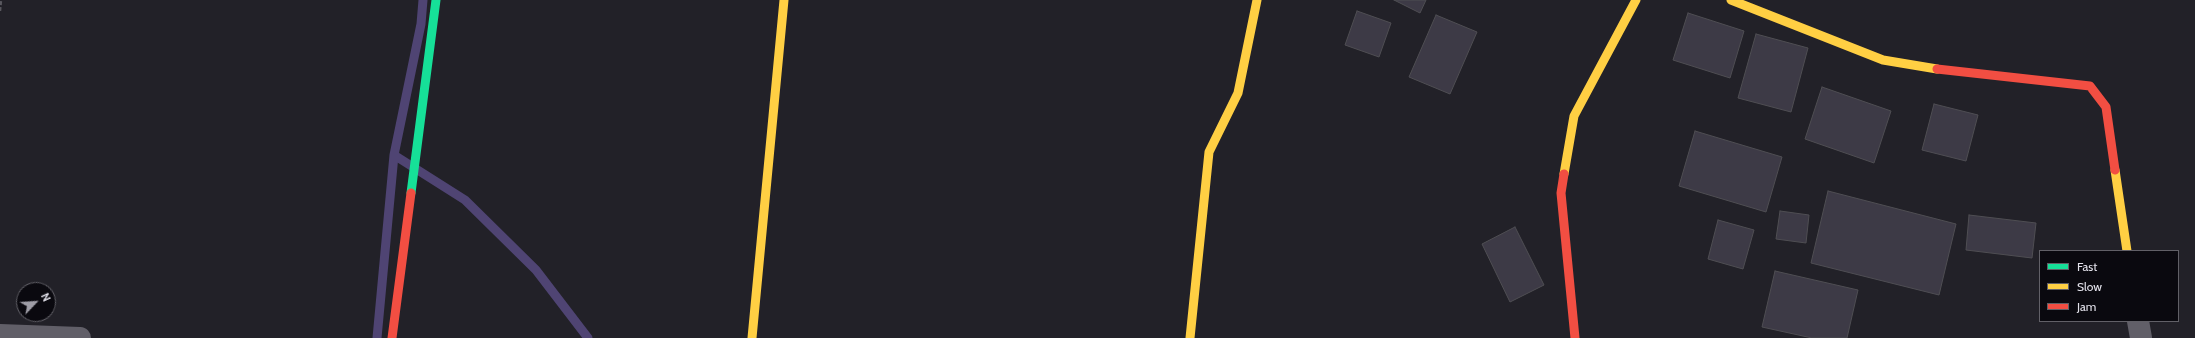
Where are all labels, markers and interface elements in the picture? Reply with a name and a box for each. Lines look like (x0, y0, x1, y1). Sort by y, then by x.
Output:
legend (2039, 250, 2179, 322)
text: Fast (2077, 259, 2097, 274)
text: Slow (2077, 279, 2102, 294)
north arrow (16, 282, 56, 322)
text: N (38, 291, 54, 304)
text: Jam (2077, 299, 2096, 314)

